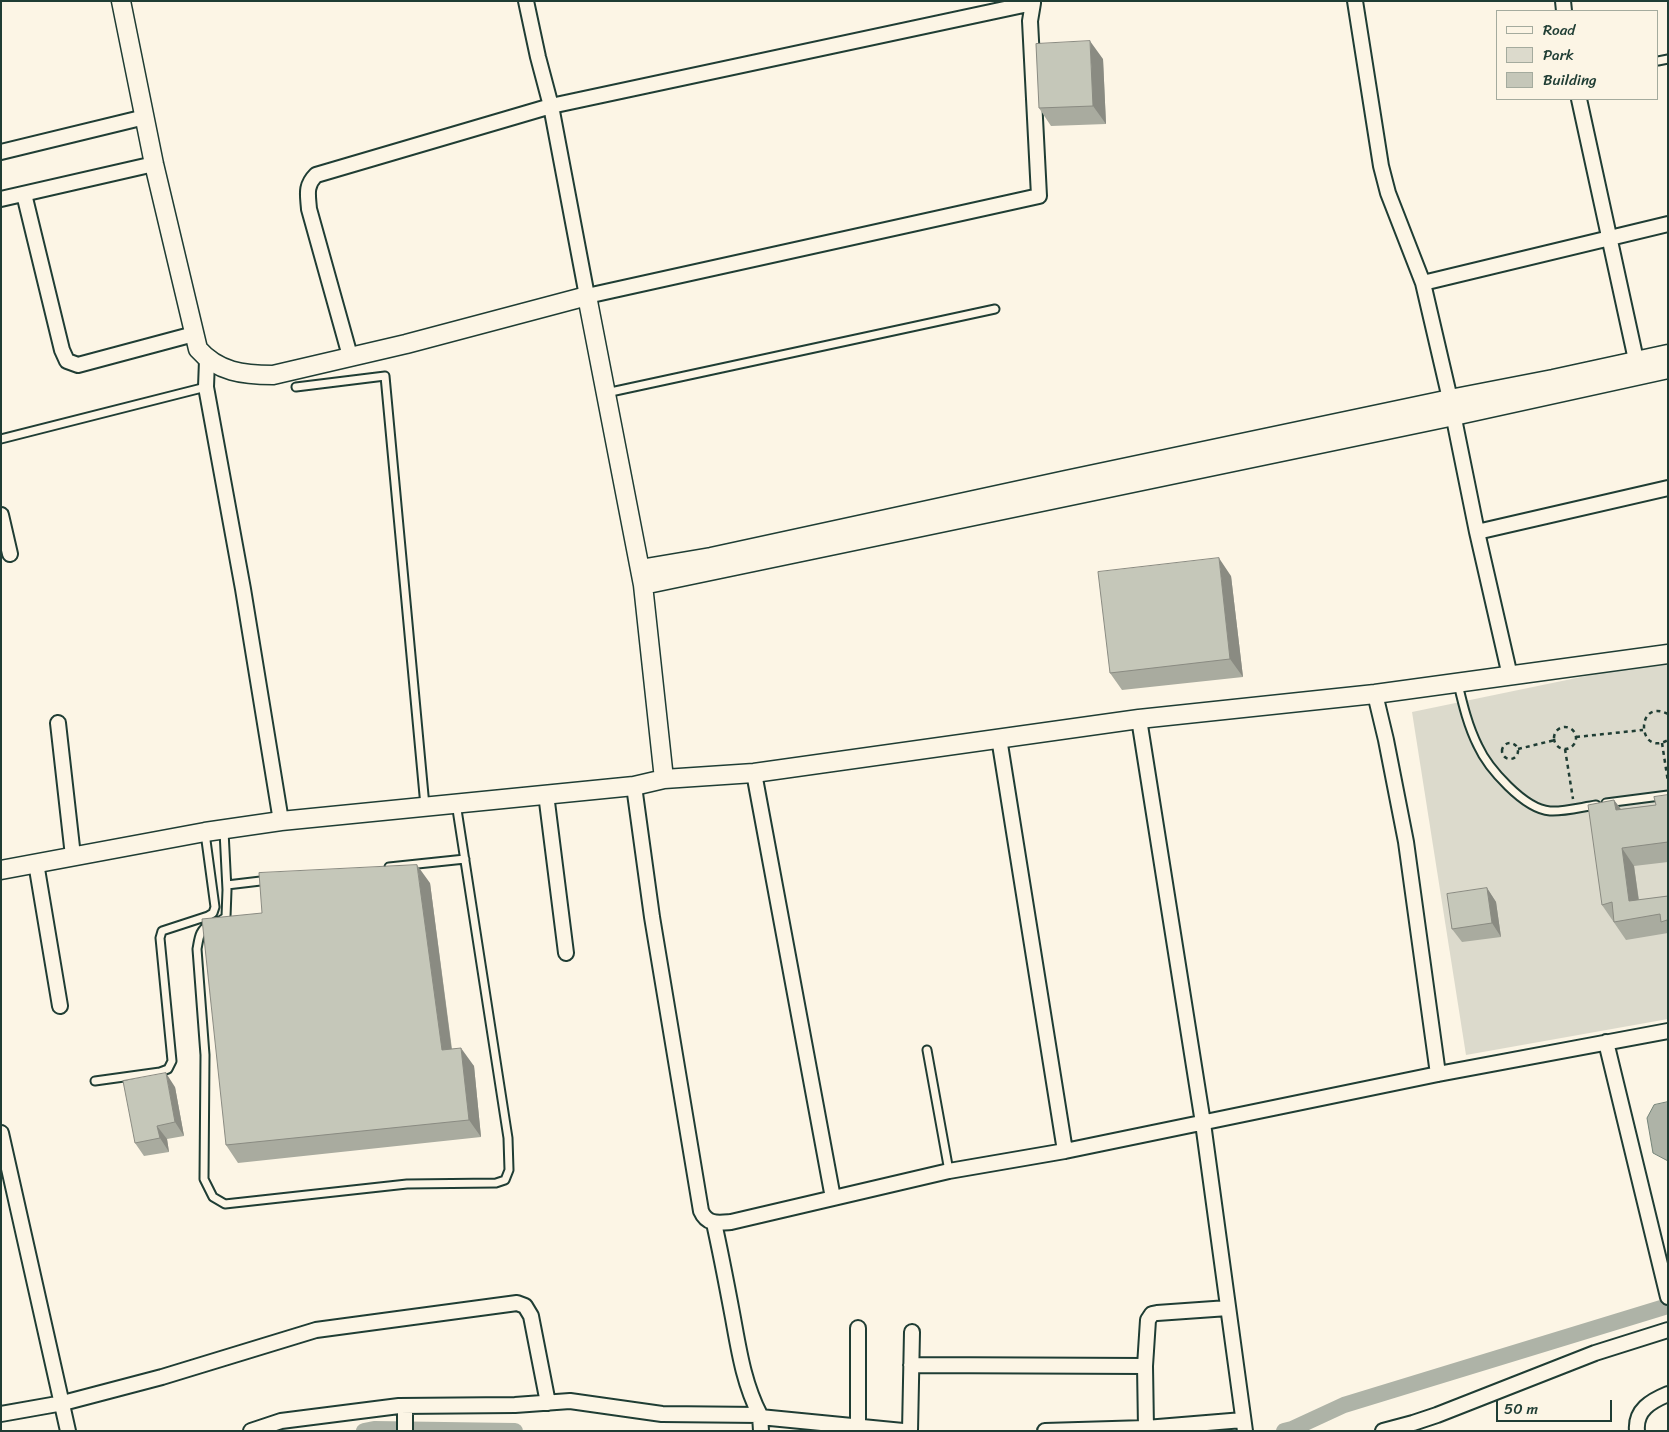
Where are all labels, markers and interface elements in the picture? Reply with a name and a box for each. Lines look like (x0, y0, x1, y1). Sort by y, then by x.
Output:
legend (1496, 10, 1659, 100)
text: Road (1543, 17, 1575, 43)
text: Park (1543, 42, 1574, 68)
text: Building (1543, 67, 1597, 93)
scale bar (1499, 1390, 1615, 1422)
text: 50 m (1504, 1396, 1538, 1422)

